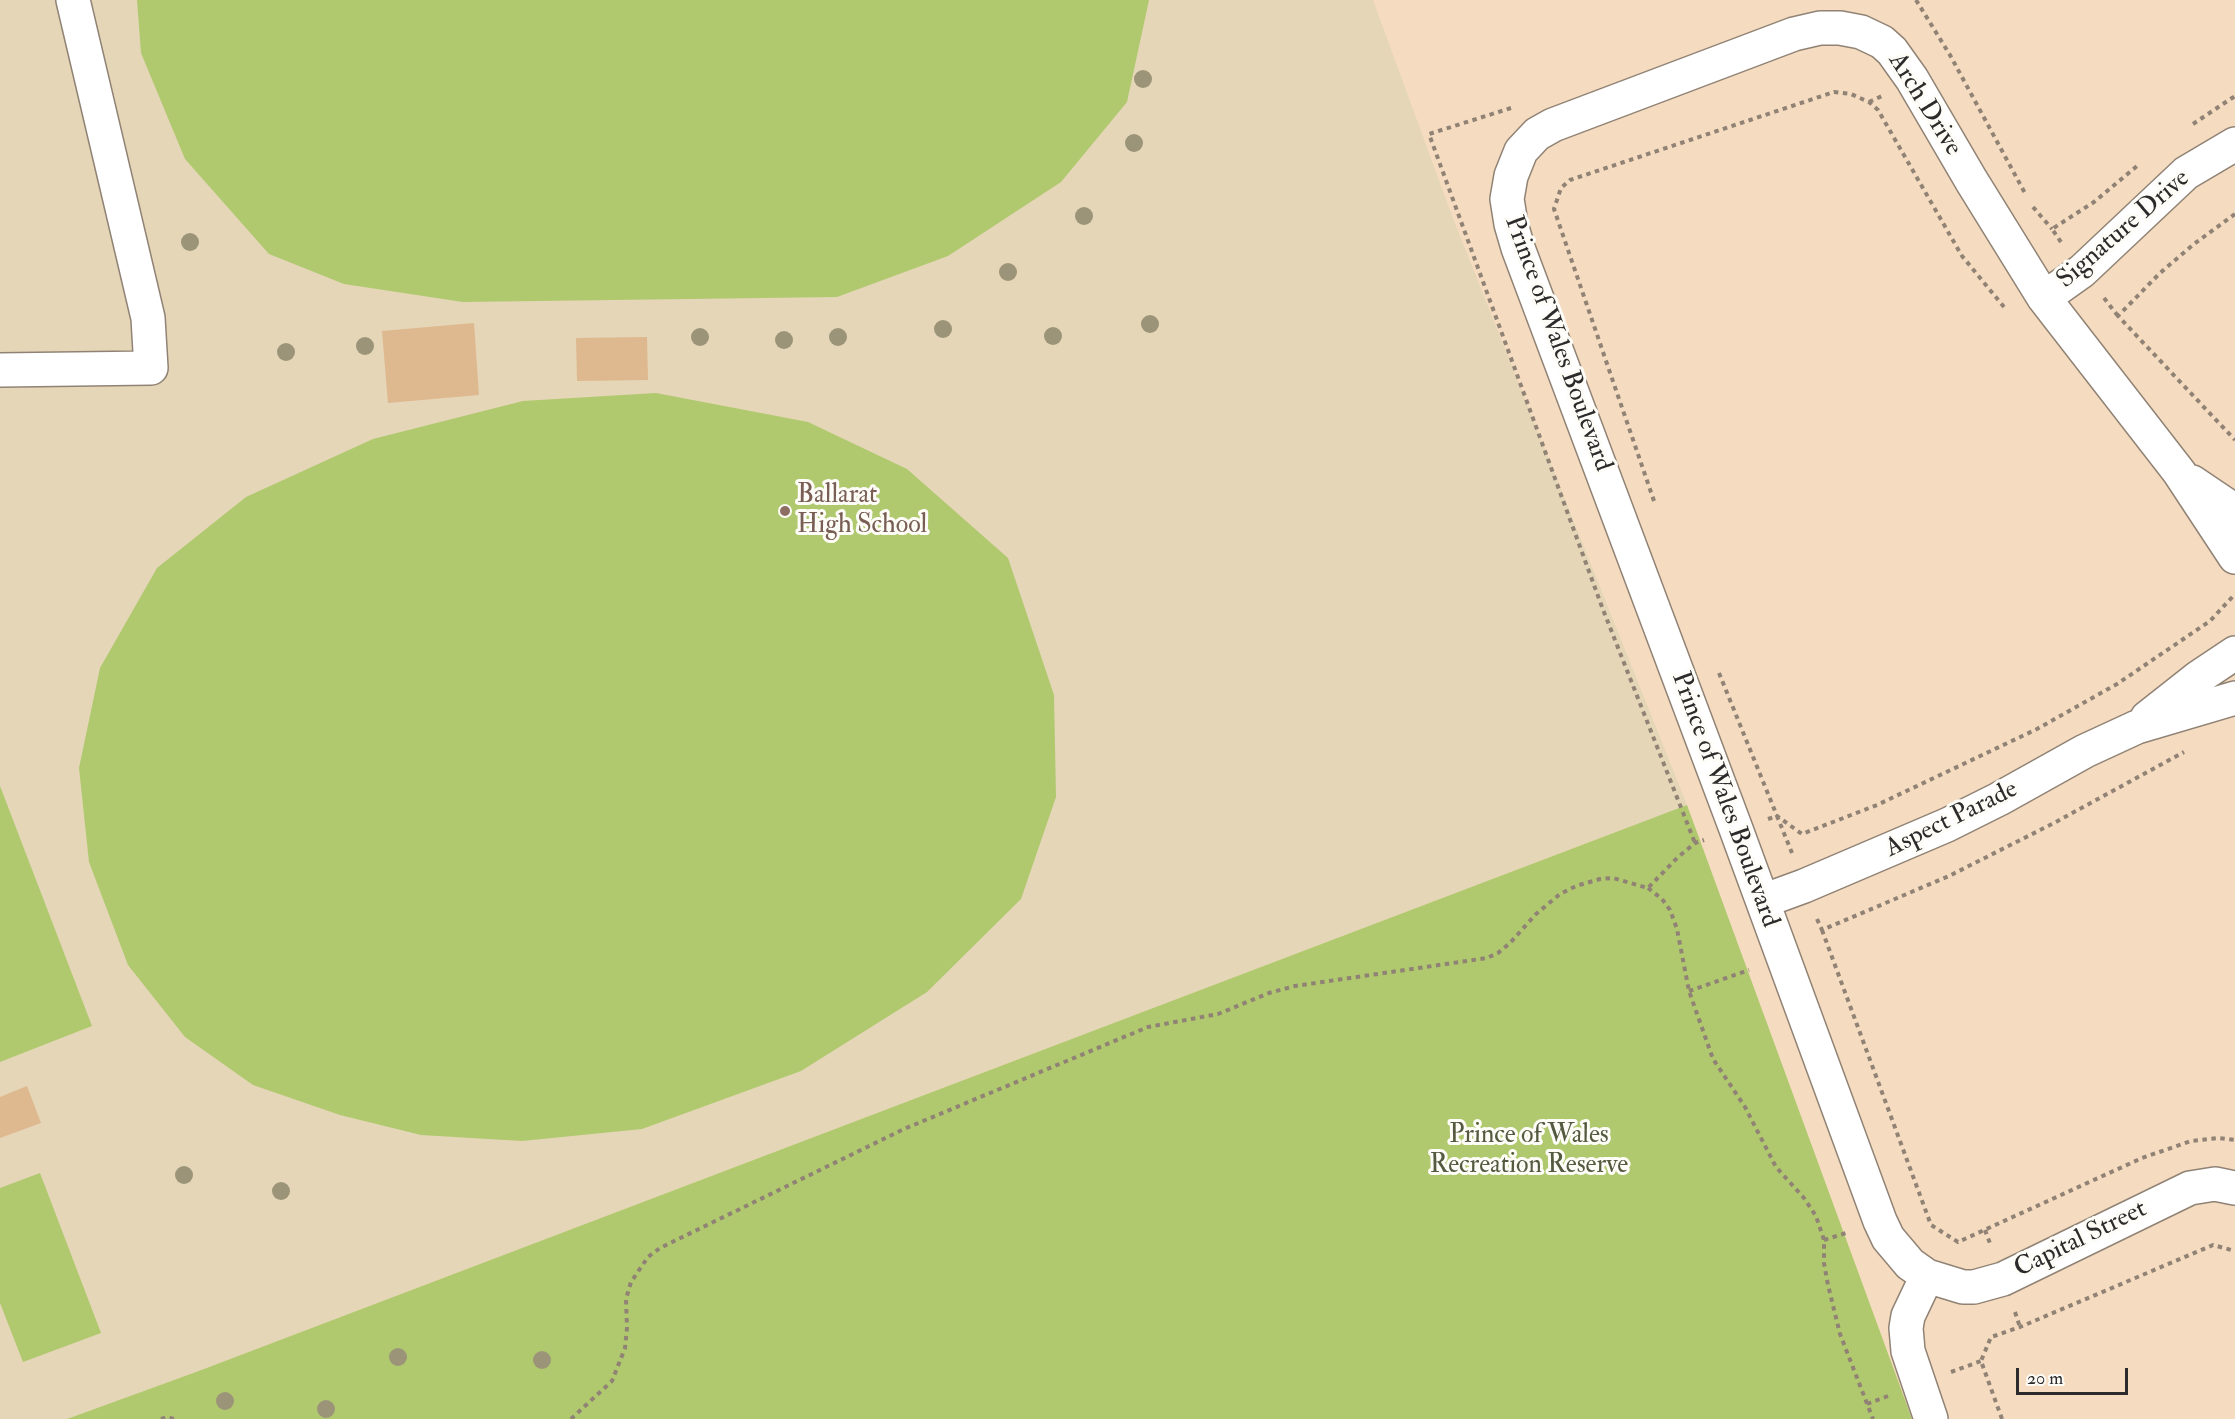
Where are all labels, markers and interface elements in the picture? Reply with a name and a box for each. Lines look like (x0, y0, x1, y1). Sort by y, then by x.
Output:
street label: Arch Drive (1880, 48, 1968, 162)
street label: Signature Drive (2051, 164, 2197, 296)
street label: Prince of Wales Boulevard (1496, 212, 1618, 476)
place label: Ballarat High School (797, 480, 927, 542)
marker: Ballarat High School (778, 504, 792, 518)
street label: Prince of Wales Boulevard (1663, 668, 1785, 932)
street label: Aspect Parade (1881, 775, 2023, 865)
park label: Prince of Wales Recreation Reserve (1430, 1120, 1628, 1182)
street label: Capital Street (2010, 1195, 2152, 1285)
scale bar (2019, 1356, 2132, 1394)
text: 20 m (2027, 1367, 2063, 1390)

